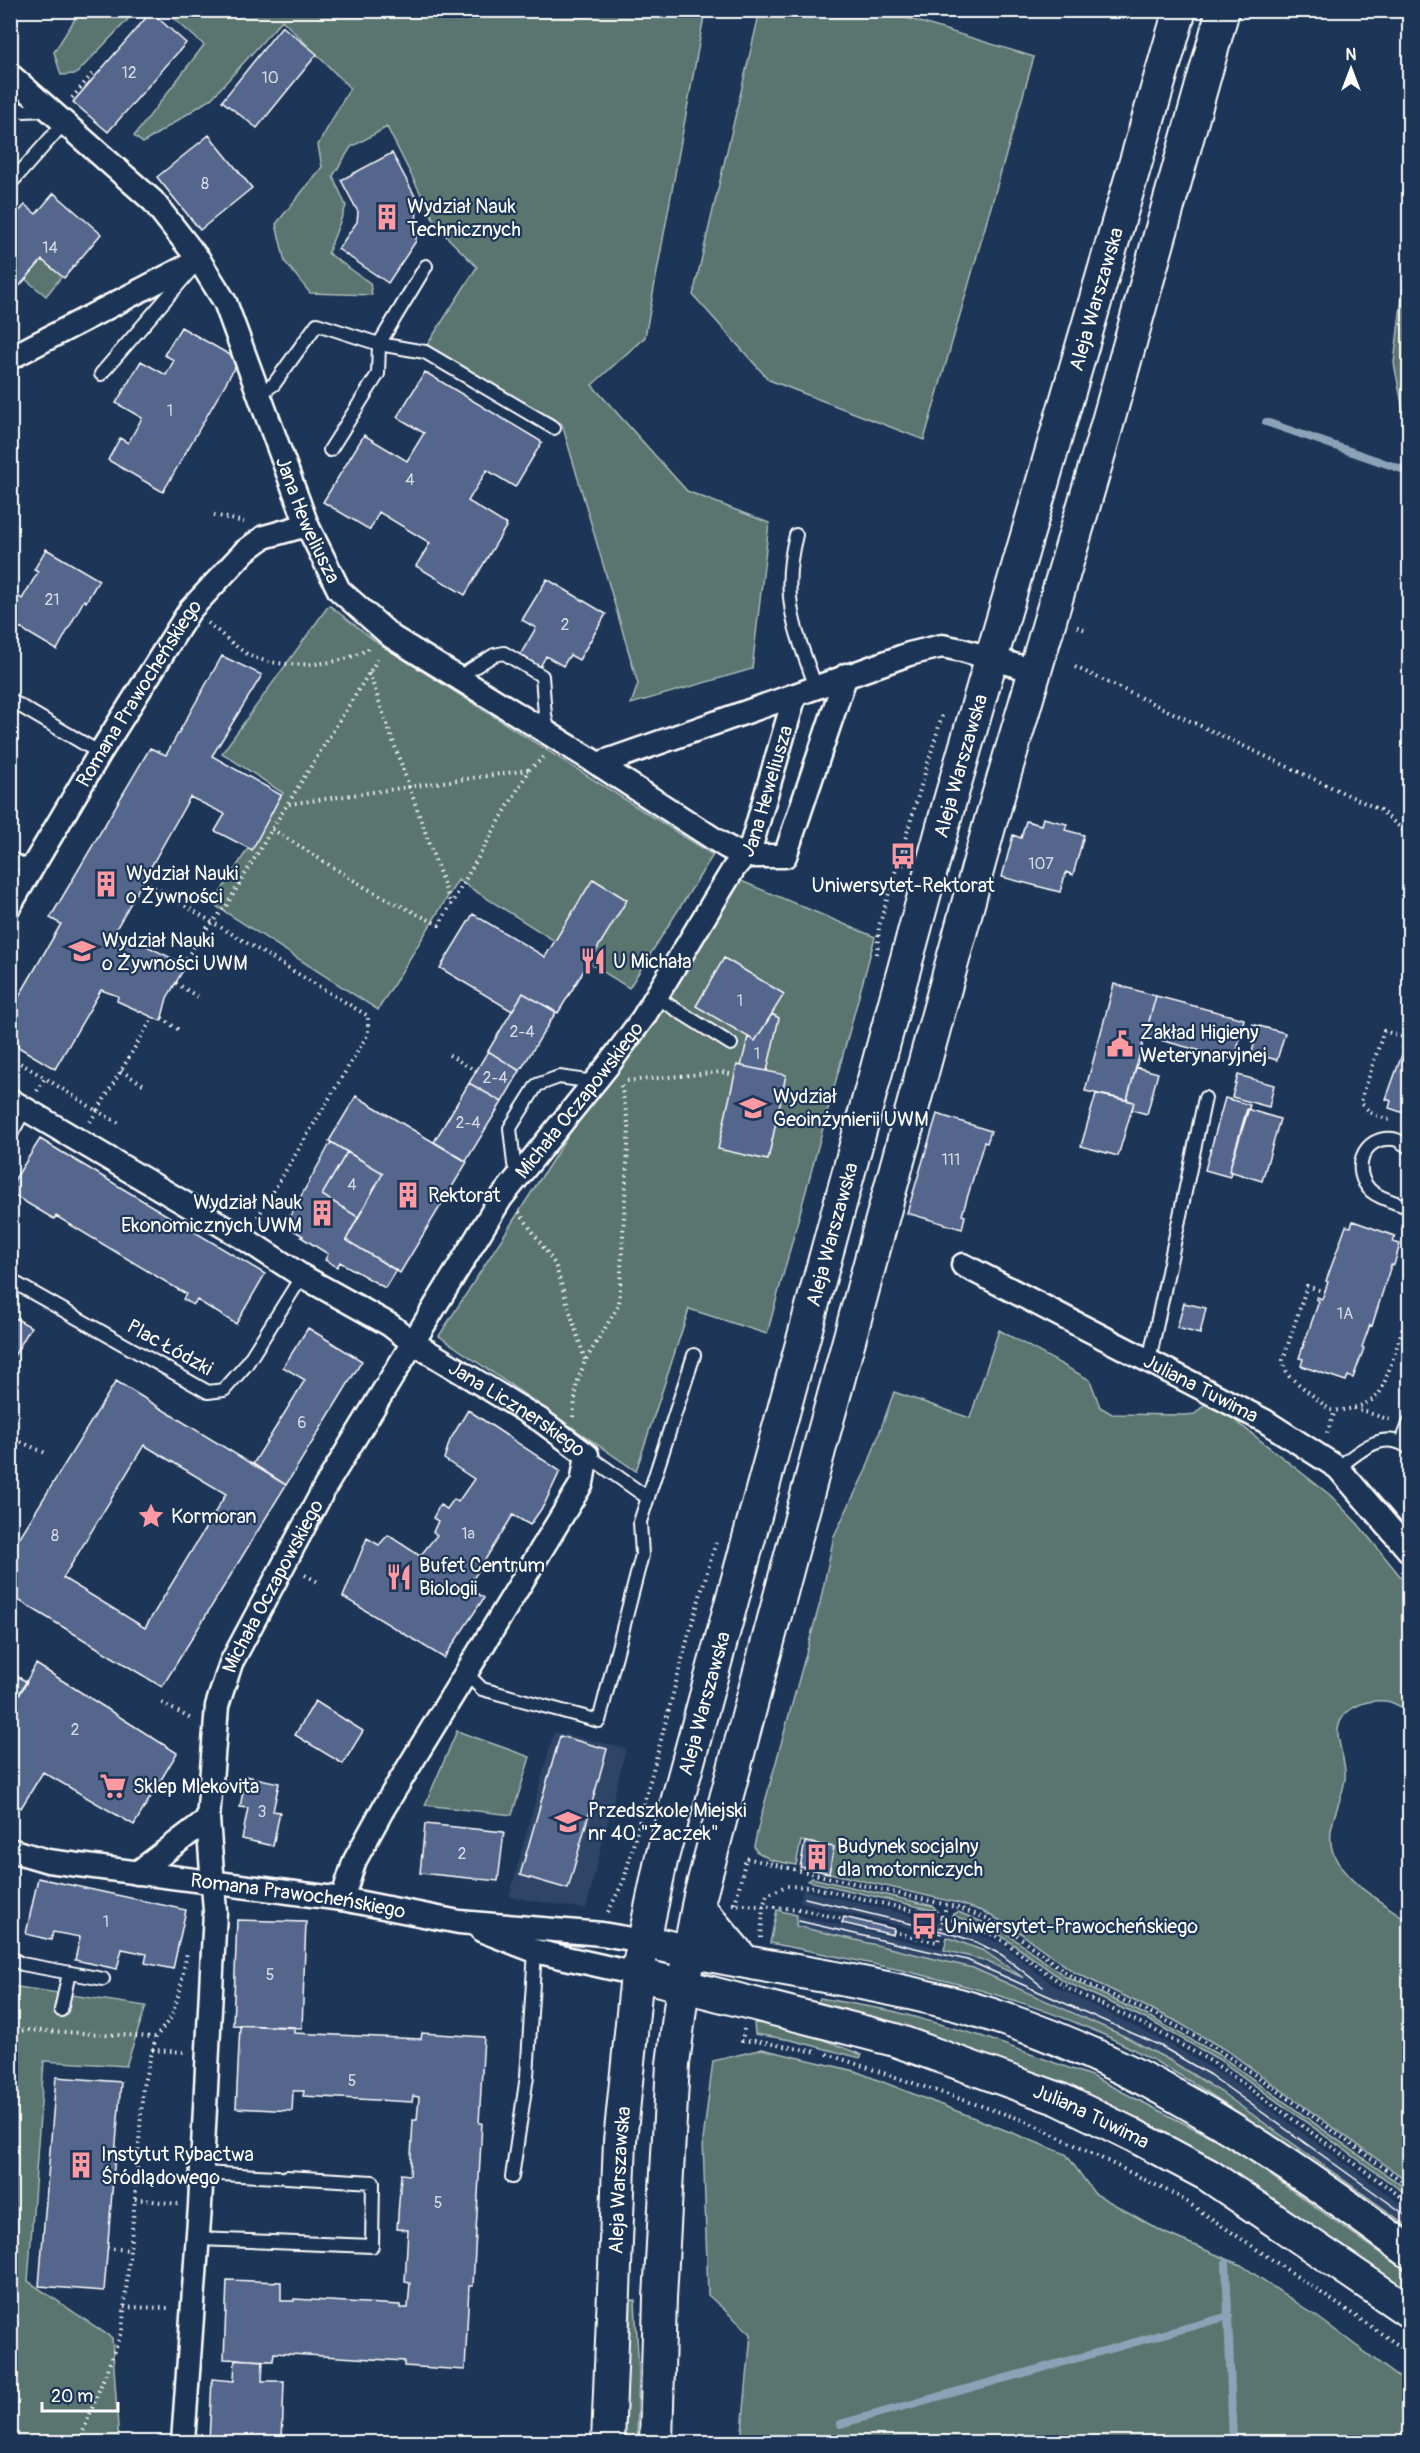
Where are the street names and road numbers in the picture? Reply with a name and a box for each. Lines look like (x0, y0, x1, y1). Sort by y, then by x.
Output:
street label: Aleja Warszawska (1064, 225, 1129, 374)
street label: Jana Heweliusza (270, 453, 346, 588)
street label: Romana Prawocheńskiego (71, 594, 207, 792)
street label: Aleja Warszawska (928, 691, 993, 840)
street label: Jana Heweliusza (735, 722, 799, 862)
street label: Michała Oczapowskiego (510, 1017, 649, 1184)
street label: Aleja Warszawska (801, 1160, 864, 1309)
street label: Plac Łódzki (123, 1314, 217, 1381)
street label: Juliana Tuwima (1139, 1348, 1263, 1428)
street label: Jana Licznerskiego (444, 1355, 591, 1463)
street label: Michała Oczapowskiego (217, 1495, 329, 1676)
street label: Aleja Warszawska (673, 1629, 736, 1778)
street label: Romana Prawocheńskiego (189, 1868, 408, 1924)
street label: Juliana Tuwima (1030, 2079, 1154, 2155)
street label: Aleja Warszawska (603, 2105, 636, 2255)

